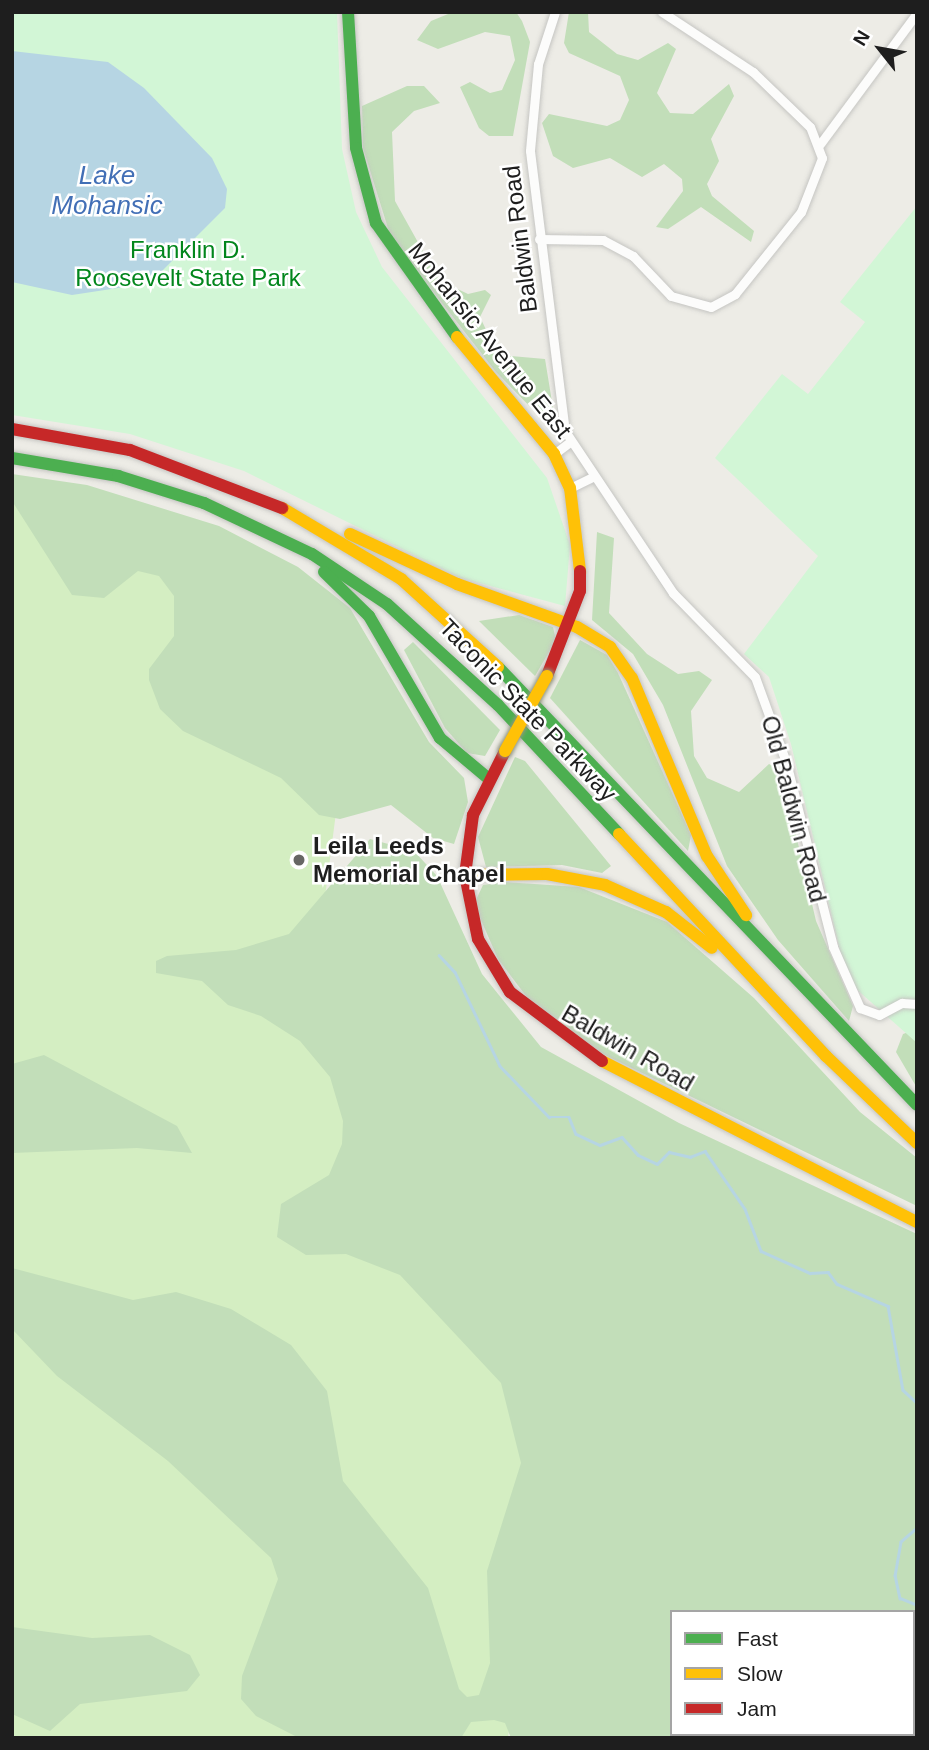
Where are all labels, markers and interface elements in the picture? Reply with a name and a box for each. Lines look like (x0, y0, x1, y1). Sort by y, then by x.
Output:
north arrow (845, 14, 915, 84)
text: N (849, 27, 874, 49)
water label: Lake Mohansic (51, 160, 163, 222)
street label: Baldwin Road (497, 164, 543, 314)
park label: Franklin D. Roosevelt State Park (75, 236, 301, 292)
street label: Mohansic Avenue East (402, 236, 578, 444)
street label: Taconic State Parkway (433, 613, 623, 807)
street label: Old Baldwin Road (755, 712, 833, 906)
place label: Leila Leeds Memorial Chapel (313, 832, 505, 888)
marker: Leila Leeds Memorial Chapel (291, 852, 307, 868)
street label: Baldwin Road (557, 999, 699, 1097)
legend (670, 1610, 915, 1736)
text: Fast (737, 1627, 778, 1650)
text: Slow (737, 1662, 783, 1685)
text: Jam (737, 1697, 777, 1720)

